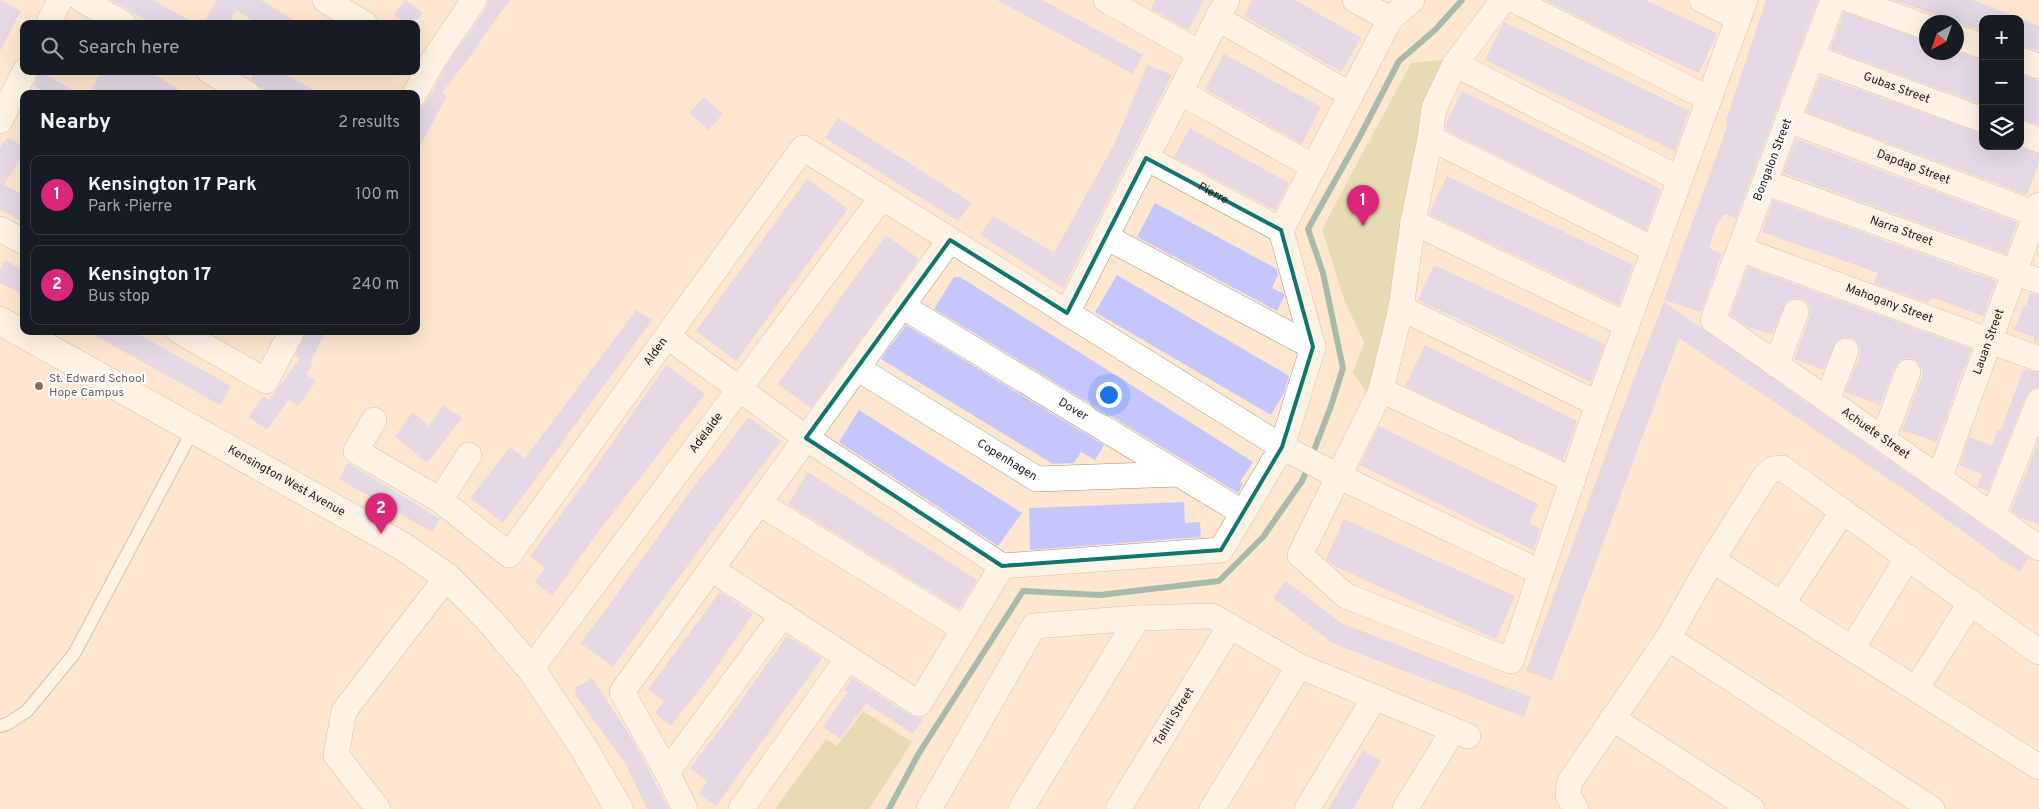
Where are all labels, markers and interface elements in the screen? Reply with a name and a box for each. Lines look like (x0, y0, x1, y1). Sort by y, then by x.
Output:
north arrow (1919, 15, 1964, 60)
map controls (1979, 15, 2024, 150)
button: + (1979, 15, 2024, 60)
search box (20, 20, 420, 75)
icon: search (38, 34, 66, 62)
text: Search here (78, 36, 180, 60)
button: − (1979, 60, 2024, 105)
street label: Gubas Street (1861, 69, 1932, 108)
button: layers (1979, 105, 2024, 150)
text: Nearby (40, 109, 111, 136)
text: 2 results (338, 113, 400, 133)
street label: Bongalon Street (1750, 116, 1796, 204)
street label: Dapdap Street (1874, 146, 1952, 189)
text: Kensington 17 Park (88, 173, 257, 197)
street label: Pierre (1195, 179, 1231, 209)
text: 1 (54, 185, 60, 205)
text: 100 m (355, 185, 399, 205)
pin: 1 (1347, 185, 1379, 226)
text: Park · Pierre (88, 197, 172, 217)
street label: Narra Street (1868, 213, 1935, 250)
text: Kensington 17 (88, 263, 211, 287)
text: 2 (52, 275, 62, 295)
text: 240 m (352, 275, 399, 295)
street label: Mahogany Street (1843, 281, 1935, 327)
text: Bus stop (88, 287, 150, 307)
street label: Lauan Street (1970, 307, 2008, 377)
street label: Alden (640, 334, 671, 369)
place label: St. Edward School Hope Campus (49, 371, 145, 401)
marker: St. Edward School Hope Campus (33, 380, 45, 392)
your location (1096, 382, 1122, 408)
street label: Dover (1055, 395, 1091, 425)
street label: Achuete Street (1838, 404, 1913, 463)
street label: Adelaide (686, 409, 727, 457)
street label: Copenhagen (974, 436, 1040, 485)
street label: Kensington West Avenue (224, 442, 348, 521)
pin: 2 (365, 493, 397, 534)
street label: Tahiti Street (1150, 685, 1198, 749)

